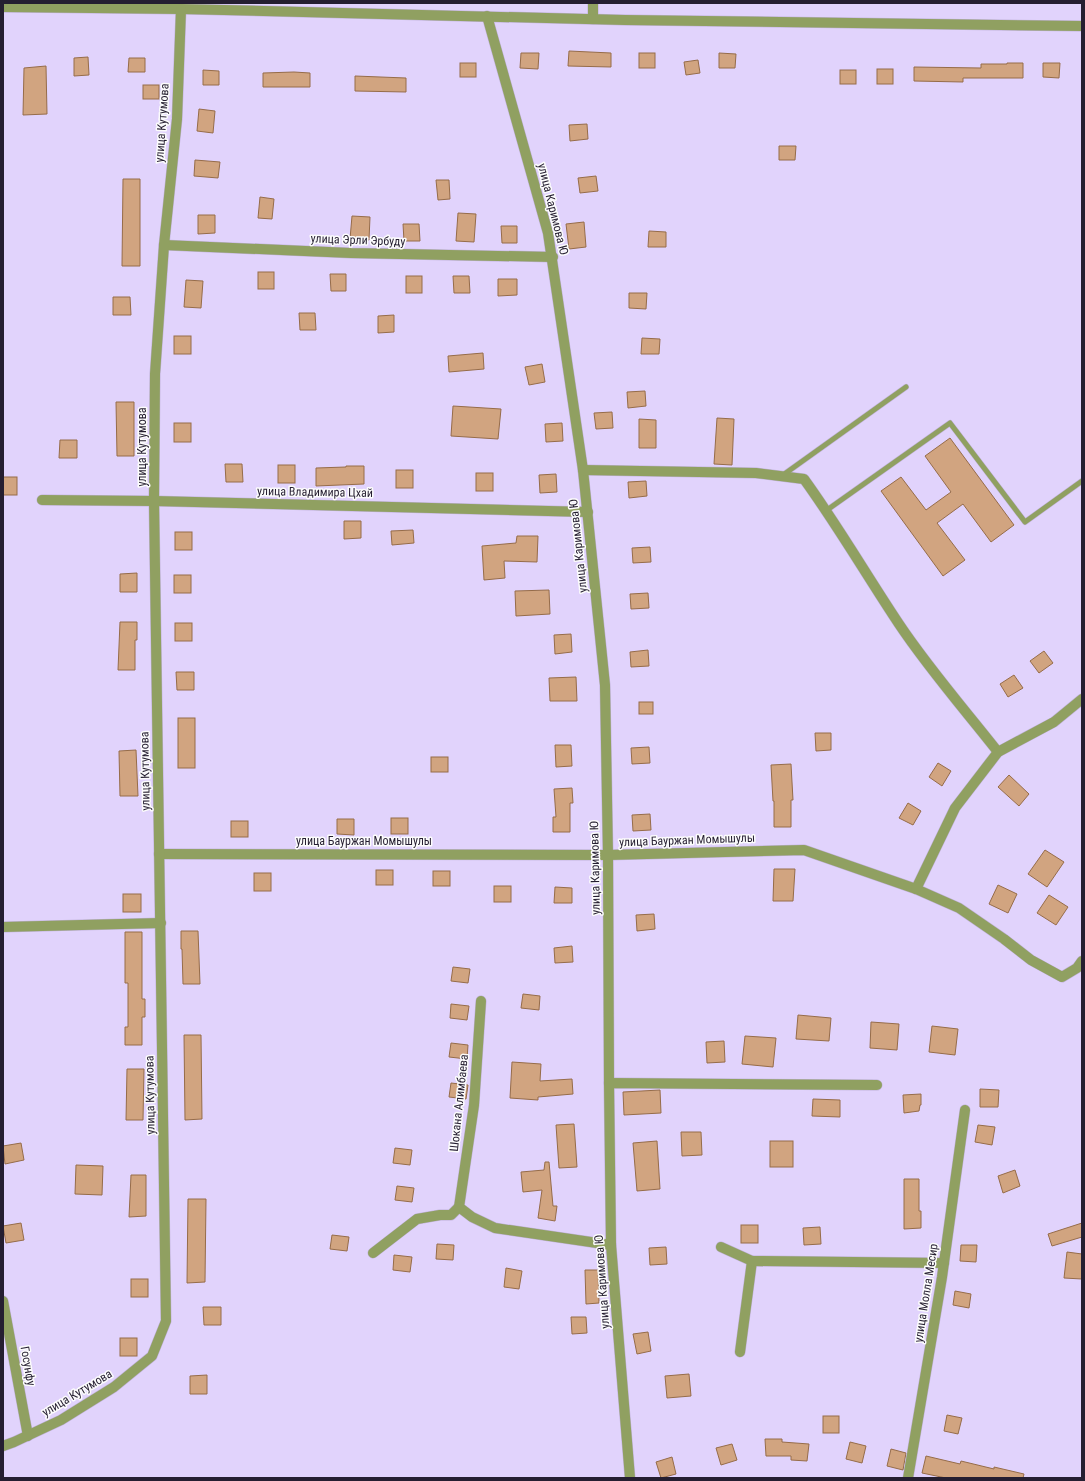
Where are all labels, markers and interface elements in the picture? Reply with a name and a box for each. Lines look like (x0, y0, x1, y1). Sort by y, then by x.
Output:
street label: улица Кутумова (152, 83, 172, 163)
street label: улица Каримова Ю (535, 162, 571, 256)
street label: улица Эрли Эрбуду (310, 231, 406, 249)
street label: улица Кутумова (135, 407, 149, 487)
street label: улица Владимира Цхай (257, 484, 373, 500)
street label: улица Каримова Ю (566, 499, 590, 593)
street label: улица Кутумова (137, 731, 153, 811)
street label: улица Каримова Ю (587, 821, 603, 915)
street label: улица Бауржан Момышулы (619, 831, 755, 849)
street label: улица Бауржан Момышулы (296, 834, 432, 848)
street label: Шокана Алимбаева (447, 1053, 471, 1152)
street label: улица Кутумова (142, 1055, 158, 1135)
street label: улица Каримова Ю (592, 1235, 612, 1329)
street label: улица Молла Месир (911, 1243, 941, 1343)
street label: Госунфу (18, 1345, 38, 1387)
street label: улица Кутумова (40, 1367, 115, 1419)

